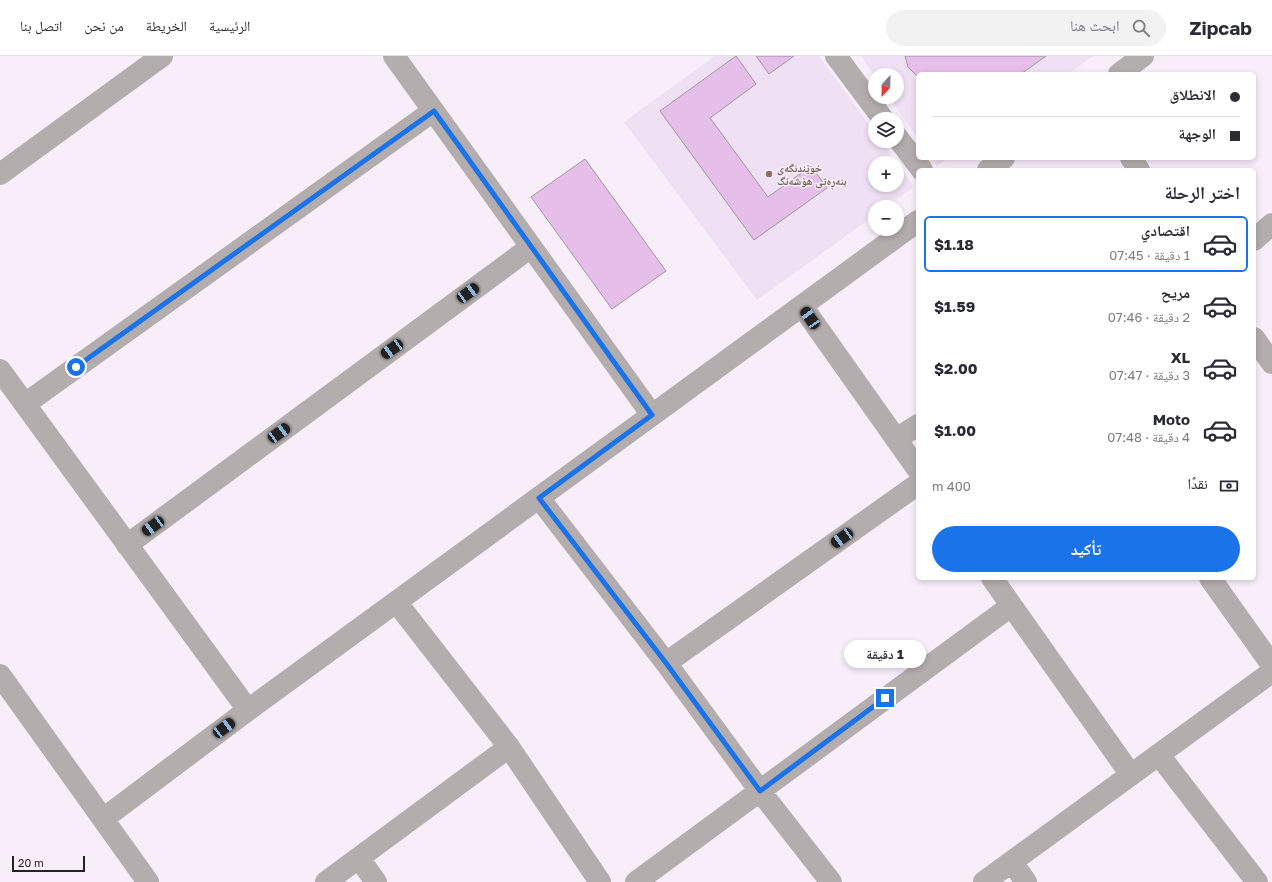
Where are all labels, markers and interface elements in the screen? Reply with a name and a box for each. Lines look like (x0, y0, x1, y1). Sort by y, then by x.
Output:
search box (886, 10, 1166, 46)
text: ابحث هنا (1070, 16, 1120, 34)
text: Zipcab (1190, 16, 1252, 39)
text: اتصل بنا (20, 17, 62, 34)
text: من نحن (84, 17, 124, 34)
text: الخريطة (146, 17, 187, 34)
text: الرئيسية (209, 17, 250, 34)
icon: search (1130, 17, 1152, 39)
north arrow (868, 68, 904, 104)
map controls (868, 68, 904, 236)
text: الانطلاق (1170, 85, 1216, 103)
button: layers (868, 112, 904, 148)
text: الوجهة (1178, 124, 1216, 142)
button: + (868, 156, 904, 192)
place label: خوێندنگەی بنەڕەتی هۆشەنگ (777, 161, 847, 190)
marker: خوێندنگەی بنەڕەتی هۆشەنگ (764, 169, 774, 179)
text: اختر الرحلة (1165, 181, 1240, 203)
button: − (868, 200, 904, 236)
text: اقتصادي (1141, 221, 1190, 239)
icon: car (1202, 226, 1238, 262)
text: $1.18 (934, 235, 974, 253)
text: 1 دقيقة · 07:45 (1109, 247, 1190, 263)
car (455, 281, 481, 305)
text: مريح (1161, 283, 1190, 301)
icon: car (1202, 288, 1238, 324)
text: $1.59 (934, 297, 975, 315)
car (798, 305, 822, 331)
text: 2 دقيقة · 07:46 (1108, 309, 1190, 325)
car (379, 337, 405, 361)
text: XL (1171, 348, 1190, 366)
icon: car (1202, 350, 1238, 386)
route start (67, 358, 85, 376)
text: $2.00 (934, 359, 978, 377)
text: 3 دقيقة · 07:47 (1109, 367, 1190, 383)
text: Moto (1153, 410, 1190, 428)
icon: car (1202, 412, 1238, 448)
car (266, 421, 292, 445)
text: $1.00 (934, 421, 976, 439)
text: 4 دقيقة · 07:48 (1107, 429, 1190, 445)
text: نقدًا (1187, 474, 1208, 492)
icon: cash (1218, 475, 1240, 497)
text: 400 m (932, 478, 971, 494)
car (140, 514, 166, 538)
car (829, 526, 855, 550)
button: تأكيد (932, 526, 1240, 572)
callout: 1 دقيقة (844, 640, 926, 668)
text: 1 دقيقة (866, 646, 904, 662)
route end (876, 689, 894, 707)
car (211, 716, 237, 740)
scale bar (12, 854, 85, 873)
text: 20 m (18, 856, 44, 869)

